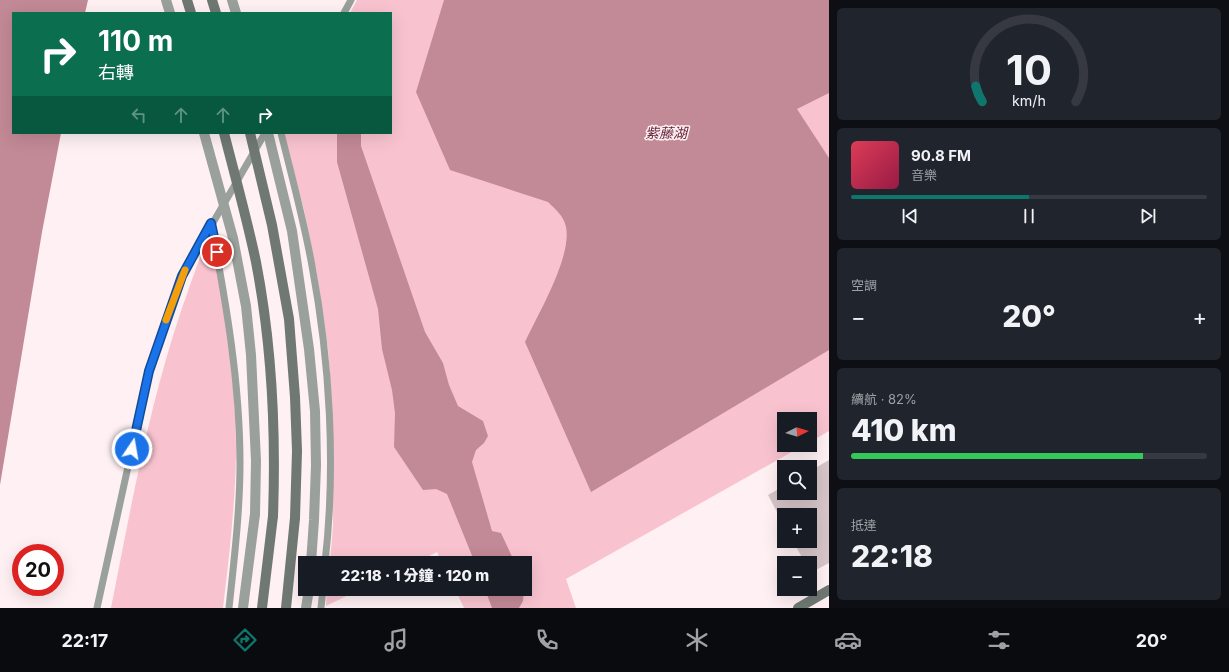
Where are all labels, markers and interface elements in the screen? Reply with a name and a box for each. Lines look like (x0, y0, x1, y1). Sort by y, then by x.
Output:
text: 110 m (98, 24, 173, 58)
icon: right (32, 28, 84, 80)
text: 10 (1006, 45, 1052, 95)
text: 右轉 (98, 62, 134, 83)
text: km/h (1012, 92, 1046, 109)
icon: left (128, 104, 150, 126)
icon: ahead (170, 104, 192, 126)
icon: ahead (212, 104, 234, 126)
icon: right (254, 104, 276, 126)
water label: 紫藤湖 (645, 124, 689, 141)
text: 90.8 FM (911, 146, 971, 165)
text: 音樂 (911, 167, 937, 183)
icon: previous (899, 205, 921, 227)
icon: pause (1018, 205, 1040, 227)
icon: next (1137, 205, 1159, 227)
pin (200, 235, 234, 269)
icon: arrive (206, 241, 228, 263)
text: 空調 (851, 277, 877, 293)
text: 20° (1002, 298, 1056, 334)
text: − (851, 304, 866, 330)
text: + (1192, 304, 1207, 330)
text: 續航 · 82% (851, 391, 917, 407)
north arrow (777, 412, 817, 452)
map controls (777, 412, 817, 596)
text: 410 km (851, 412, 956, 448)
position arrow (111, 428, 153, 470)
button: search (777, 460, 817, 500)
button: + (777, 508, 817, 548)
text: 抵達 (851, 517, 877, 533)
text: 22:18 (851, 538, 933, 574)
speed limit sign: 20 (12, 544, 64, 596)
button: − (777, 556, 817, 596)
text: 22:18 · 1 分鐘 · 120 m (341, 566, 489, 585)
icon: directions (231, 626, 259, 654)
icon: music (382, 626, 410, 654)
icon: phone (533, 626, 561, 654)
icon: climate (683, 626, 711, 654)
icon: car (834, 626, 862, 654)
icon: filters (985, 626, 1013, 654)
text: 22:17 (61, 630, 108, 651)
text: 20° (1136, 630, 1168, 651)

